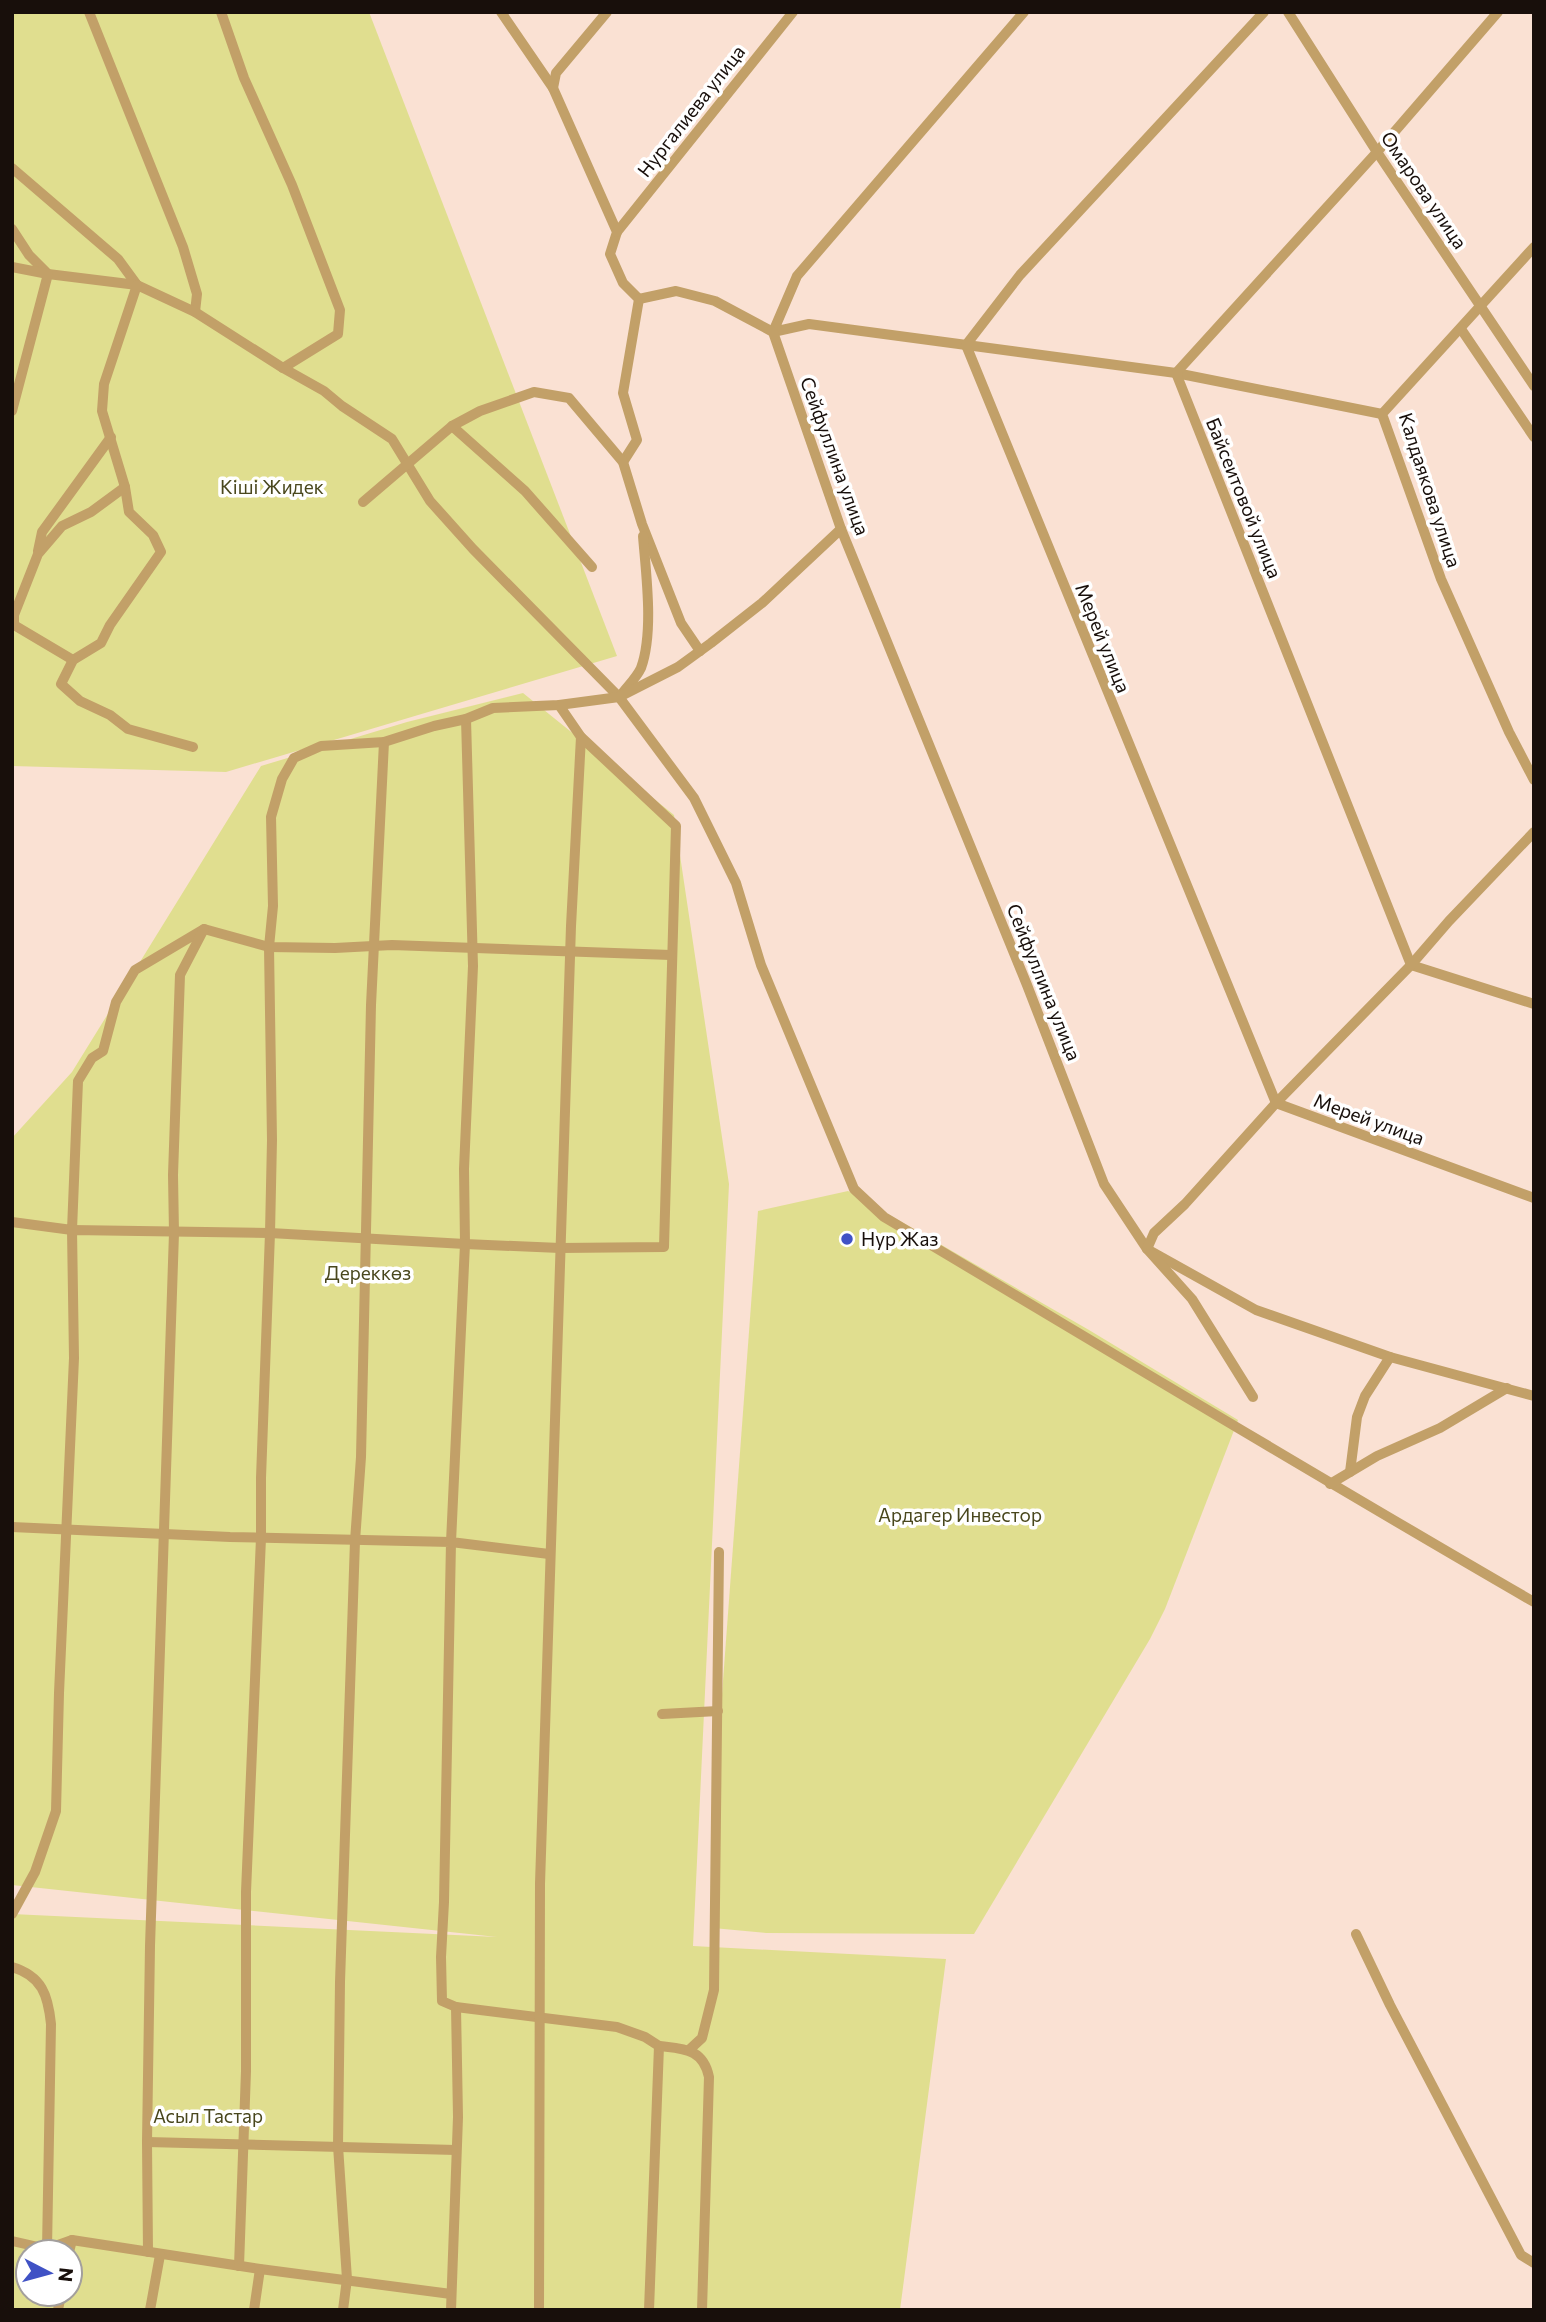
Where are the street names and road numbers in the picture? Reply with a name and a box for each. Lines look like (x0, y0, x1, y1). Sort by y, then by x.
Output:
street label: Нургалиева улица (632, 40, 749, 181)
street label: Омарова улица (1377, 127, 1472, 253)
street label: Сейфуллина улица (796, 373, 875, 538)
street label: Калдаякова улица (1395, 410, 1466, 570)
street label: Байсеитовой улица (1202, 414, 1287, 581)
street label: Мерей улица (1071, 580, 1136, 696)
street label: Сейфуллина улица (1003, 900, 1086, 1064)
street label: Мерей улица (1311, 1088, 1428, 1149)

